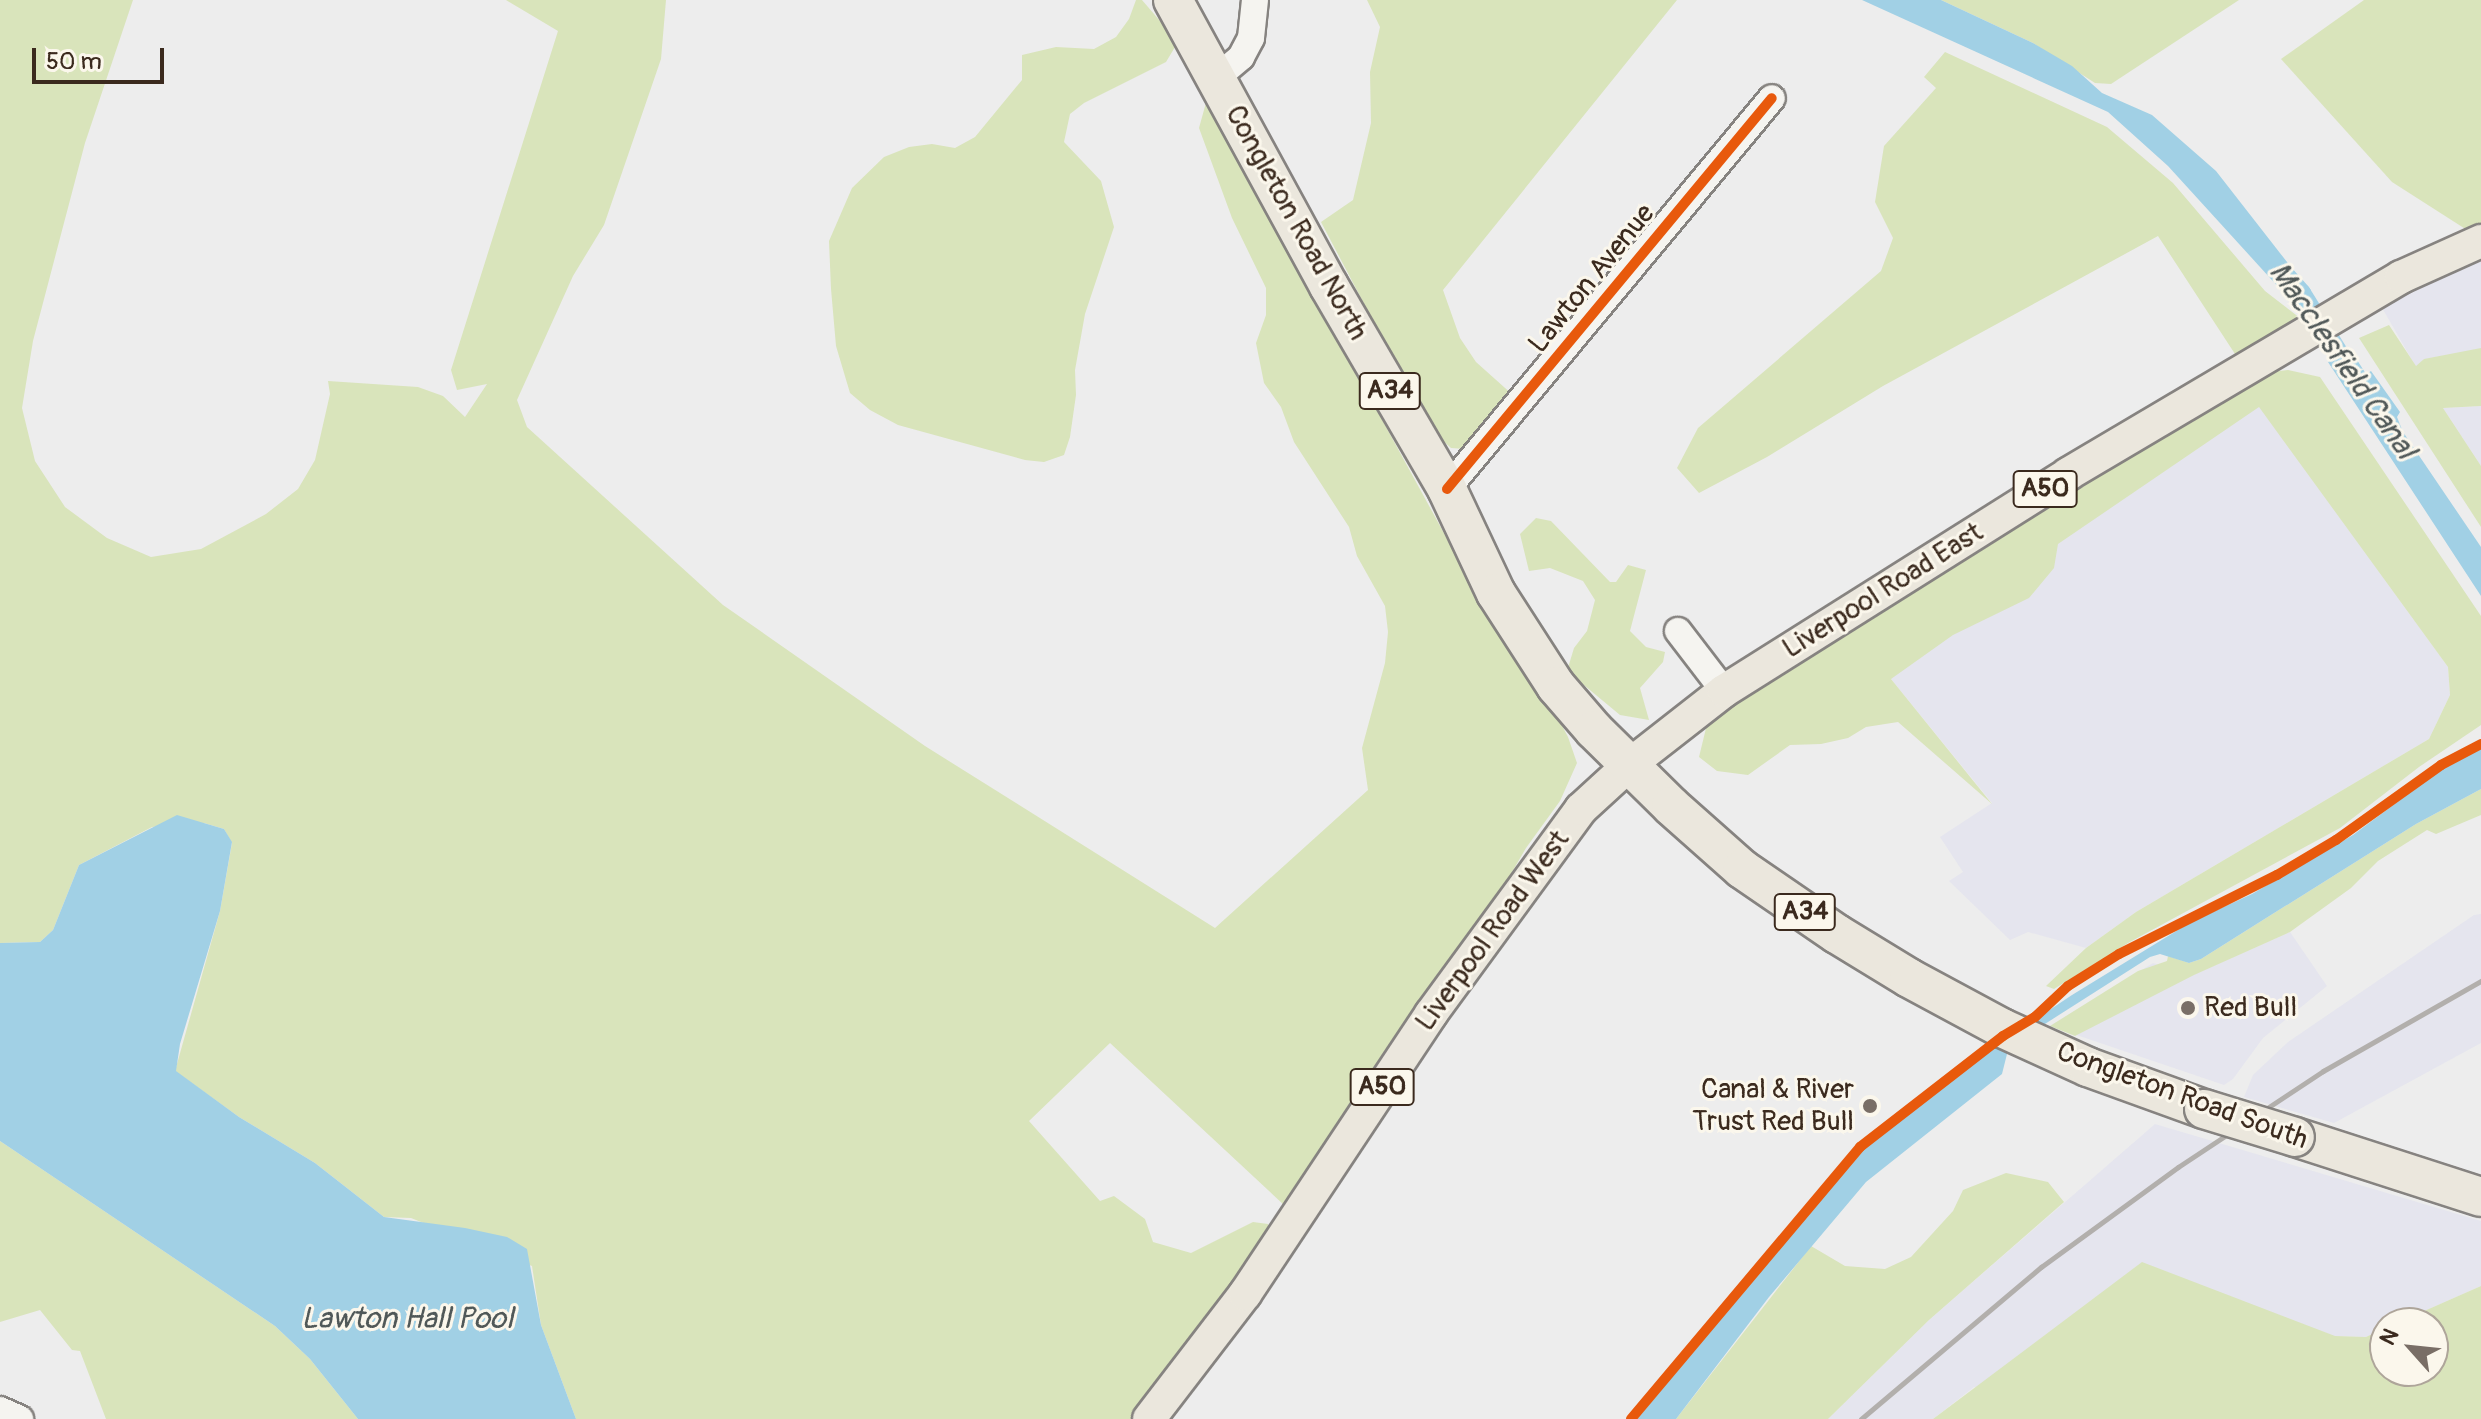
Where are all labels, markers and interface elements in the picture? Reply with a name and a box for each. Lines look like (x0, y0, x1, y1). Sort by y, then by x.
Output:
scale bar (36, 32, 168, 82)
text: 50 m (46, 47, 102, 76)
street label: Congleton Road North (1218, 100, 1374, 346)
street label: Lawton Avenue (1522, 198, 1662, 360)
water label: Macclesfield Canal (2261, 256, 2423, 466)
road number: A34 (1358, 369, 1422, 413)
road number: A50 (2011, 467, 2079, 511)
street label: Liverpool Road East (1777, 516, 1989, 666)
street label: Liverpool Road West (1409, 824, 1577, 1038)
road number: A34 (1773, 890, 1837, 934)
place label: Red Bull (2204, 991, 2297, 1025)
marker: Red Bull (2179, 999, 2197, 1017)
street label: Congleton Road South (2052, 1035, 2312, 1157)
road number: A50 (1348, 1065, 1416, 1109)
place label: Canal & River Trust Red Bull (1692, 1073, 1854, 1139)
marker: Canal & River Trust Red Bull (1861, 1097, 1879, 1115)
water label: Lawton Hall Pool (301, 1301, 513, 1337)
north arrow (2369, 1307, 2449, 1387)
text: N (2374, 1324, 2405, 1350)

